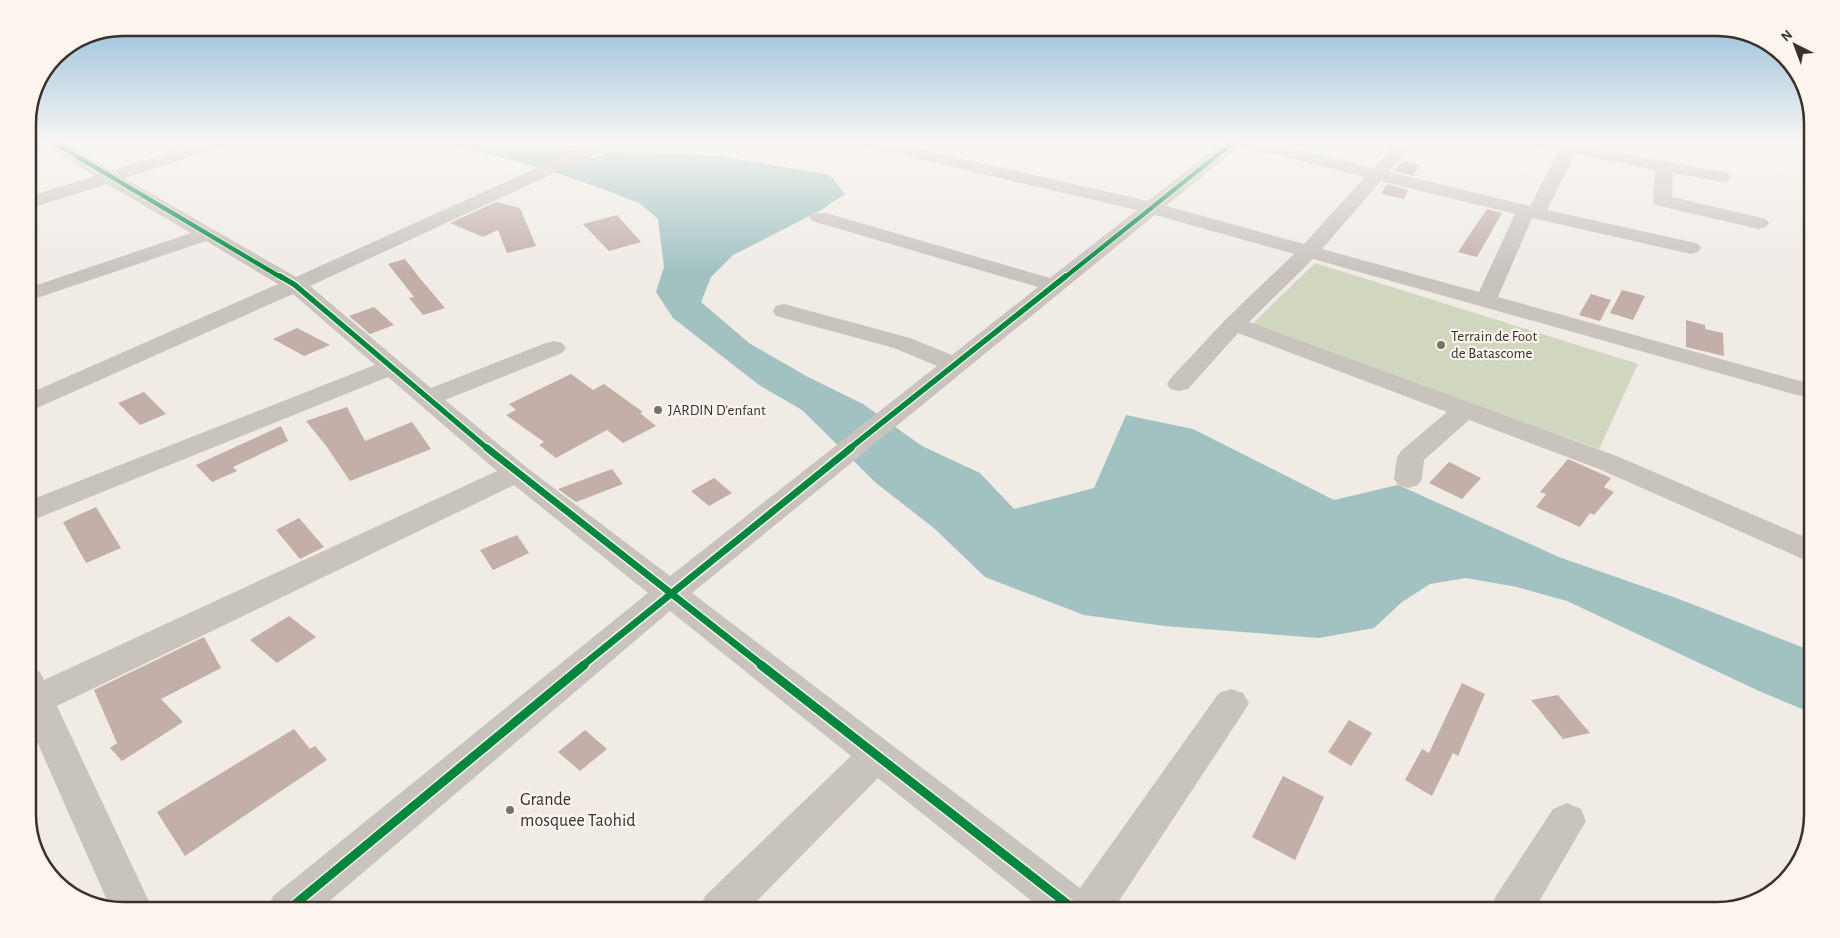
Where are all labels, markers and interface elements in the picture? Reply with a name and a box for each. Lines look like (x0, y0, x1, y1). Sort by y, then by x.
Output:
north arrow (1770, 20, 1820, 70)
text: N (1779, 28, 1795, 45)
place label: Terrain de Foot de Batascome (1451, 329, 1537, 361)
marker: Terrain de Foot de Batascome (1435, 339, 1447, 351)
place label: JARDIN D'enfant (668, 403, 766, 418)
marker: JARDIN D'enfant (652, 404, 664, 416)
place label: Grande mosquee Taohid (520, 791, 636, 830)
marker: Grande mosquee Taohid (504, 804, 516, 816)

